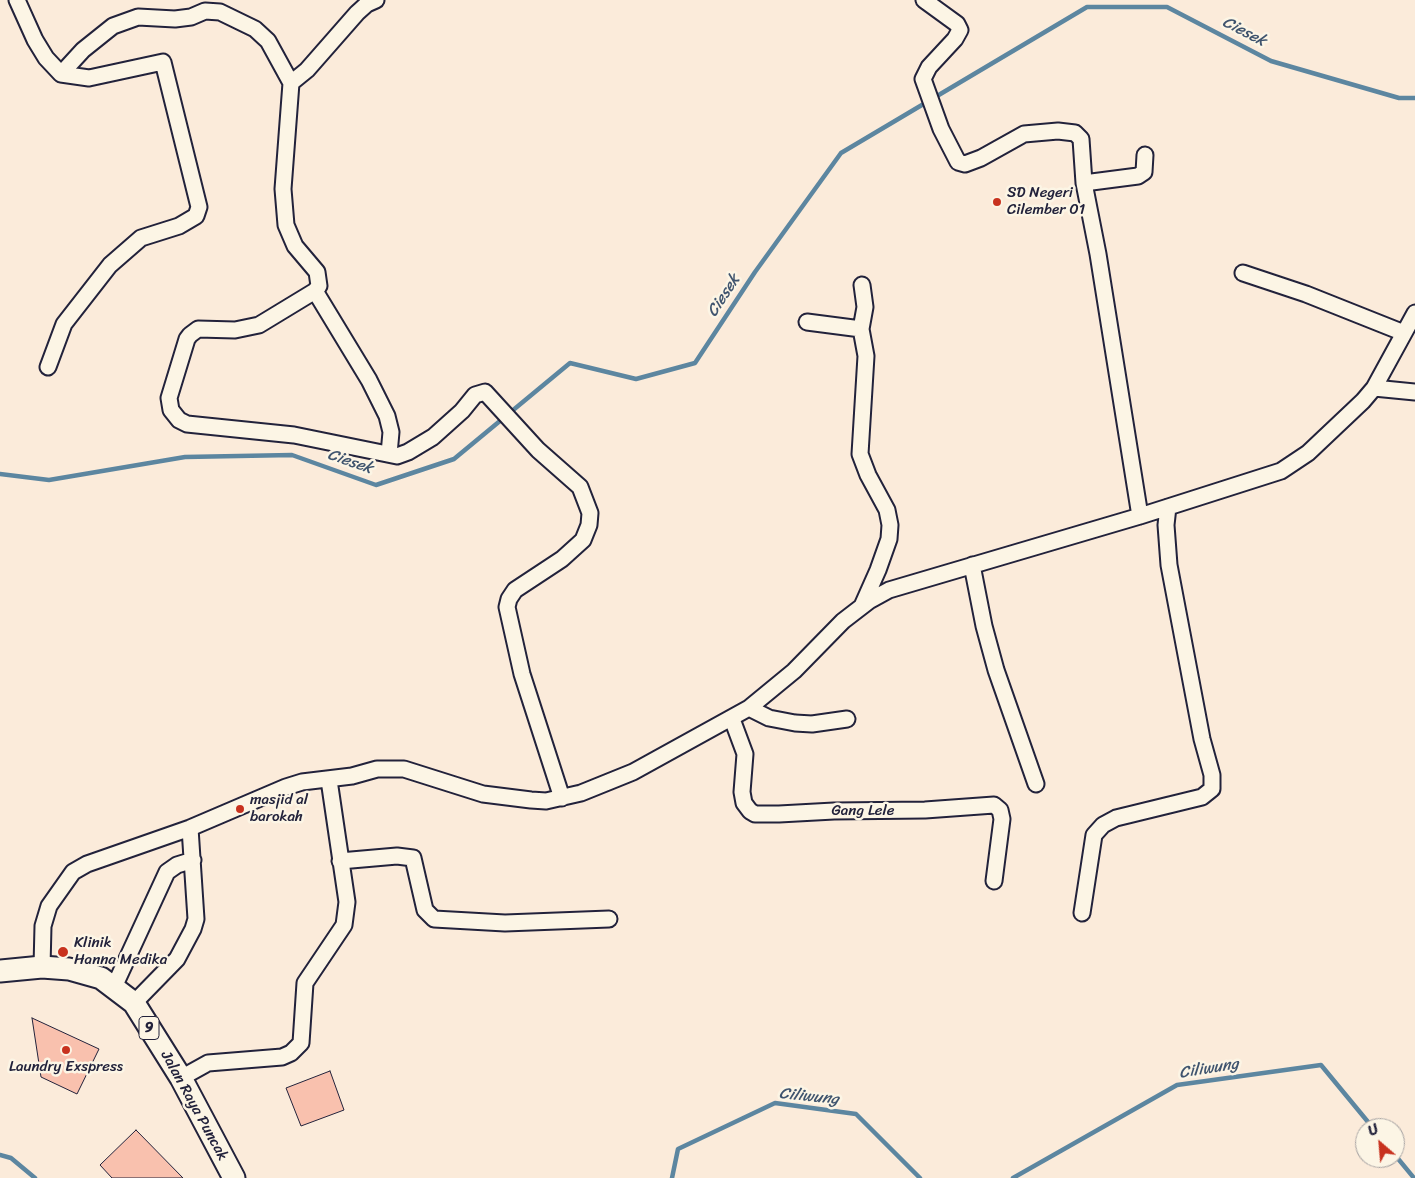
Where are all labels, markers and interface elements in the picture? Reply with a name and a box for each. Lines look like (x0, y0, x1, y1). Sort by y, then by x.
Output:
water label: Ciesek (1219, 13, 1269, 51)
place label: SD Negeri Cilember 01 (1007, 184, 1085, 219)
marker: SD Negeri Cilember 01 (991, 196, 1003, 208)
water label: Ciesek (703, 271, 745, 321)
water label: Ciesek (325, 445, 375, 479)
place label: masjid al barokah (250, 791, 308, 826)
street label: Gang Lele (831, 802, 895, 820)
marker: masjid al barokah (234, 803, 246, 815)
place label: Klinik Hanna Medika (74, 934, 167, 969)
marker: Klinik Hanna Medika (56, 945, 70, 959)
road number: 9 (139, 1016, 159, 1040)
marker: Laundry Exspress (60, 1044, 72, 1056)
street label: Jalan Raya Puncak (156, 1048, 232, 1164)
water label: Ciliwung (1178, 1055, 1240, 1083)
place label: Laundry Exspress (9, 1058, 123, 1076)
water label: Ciliwung (778, 1084, 840, 1110)
text: U (1364, 1117, 1383, 1143)
north arrow (1355, 1118, 1405, 1168)

